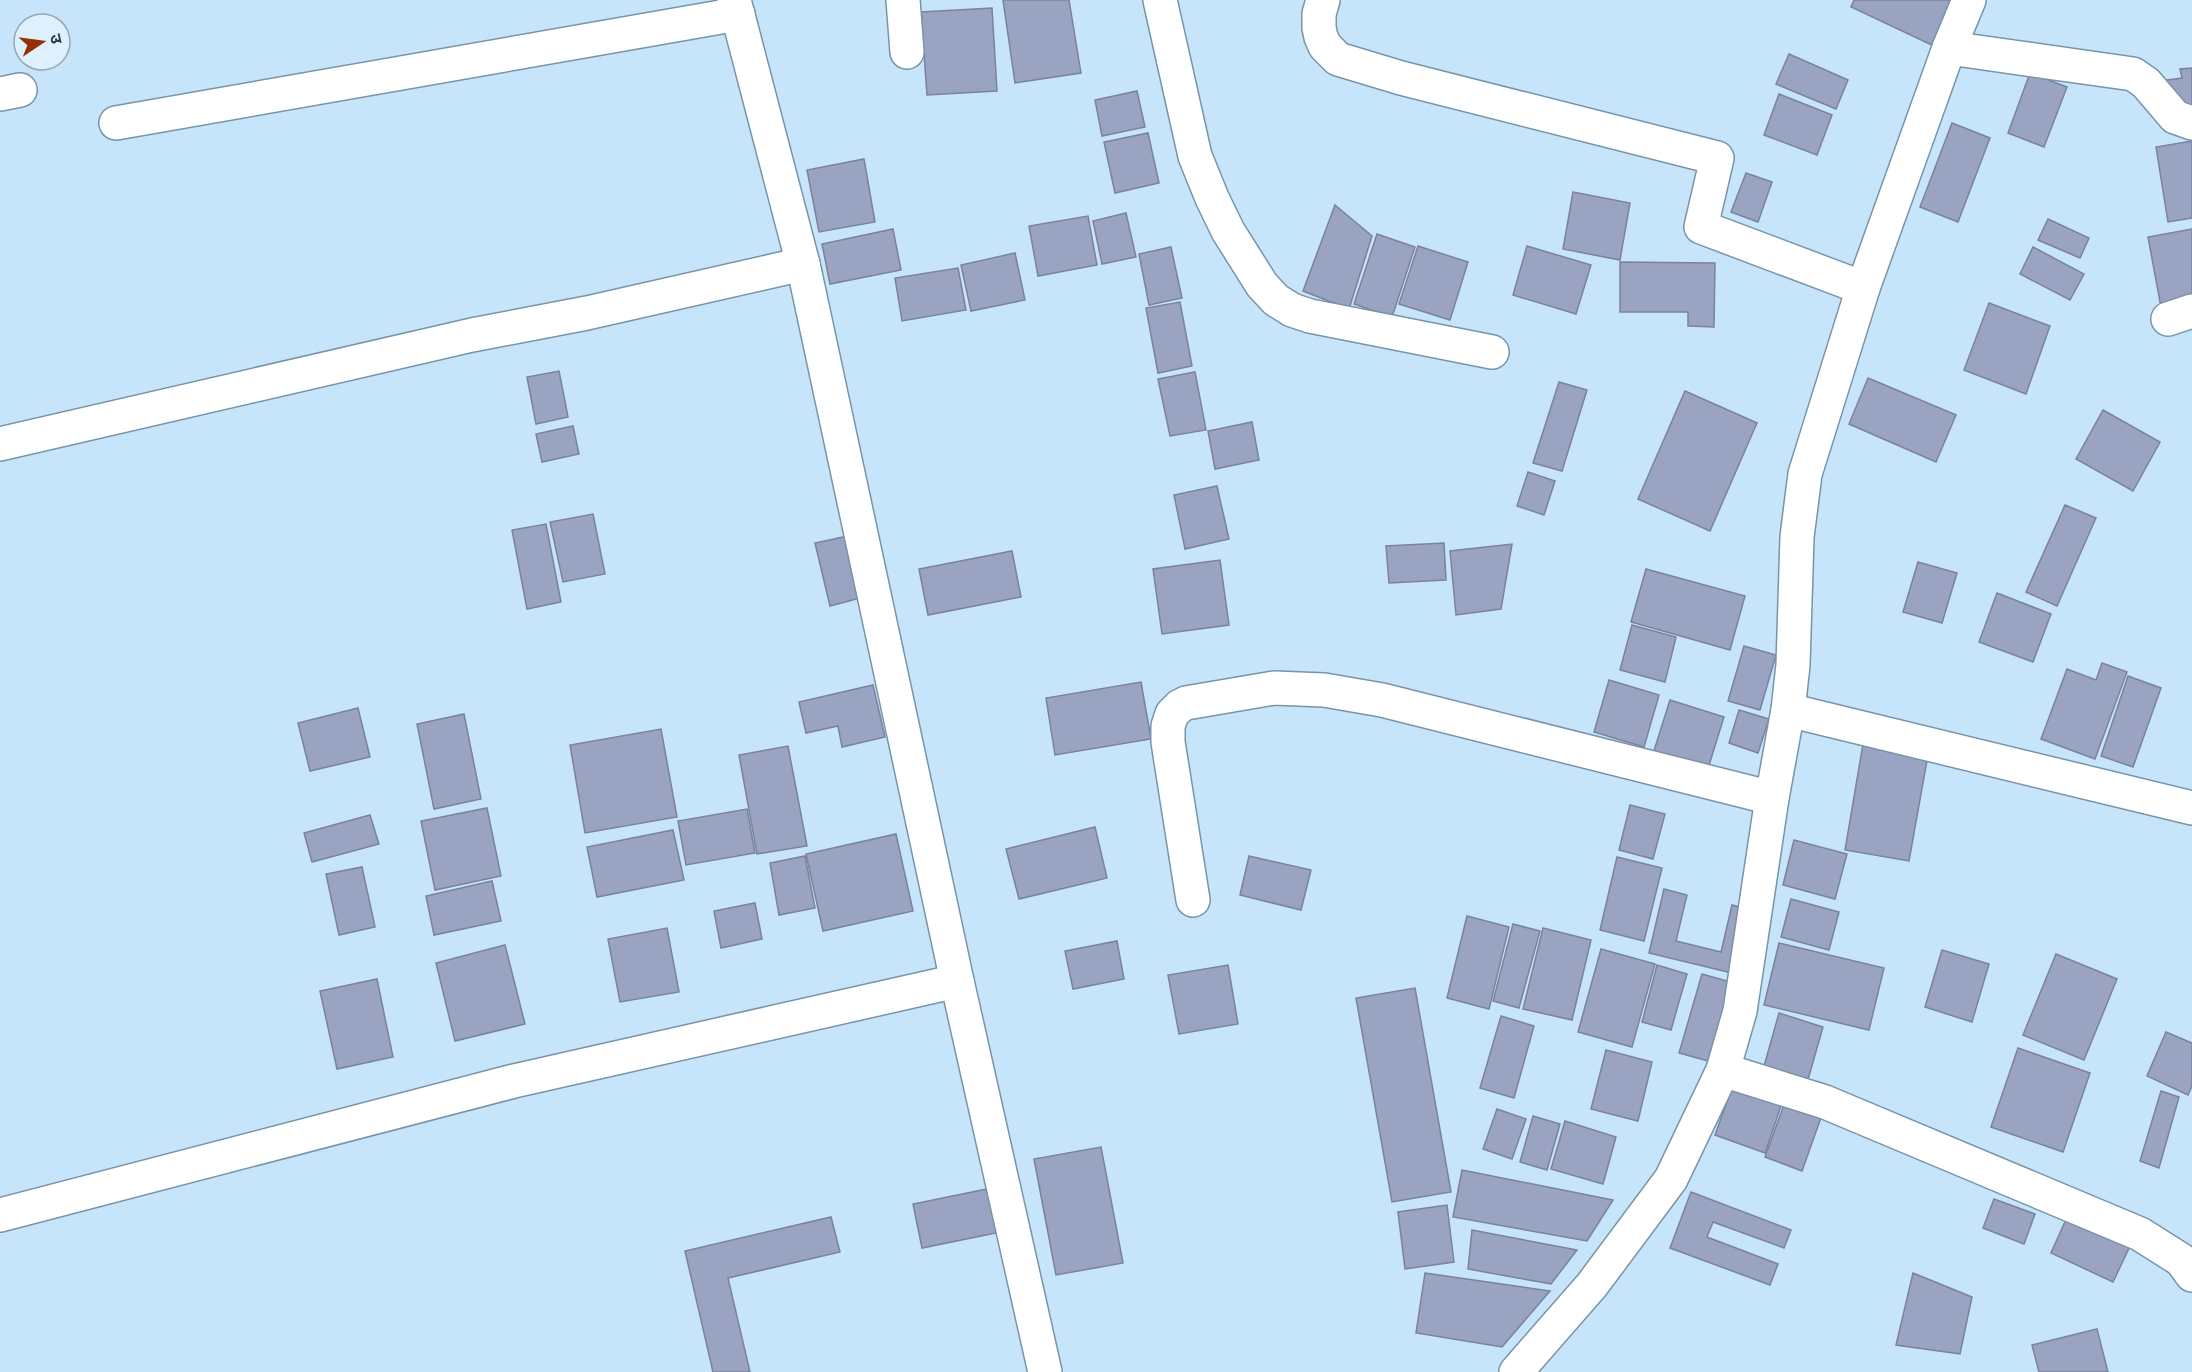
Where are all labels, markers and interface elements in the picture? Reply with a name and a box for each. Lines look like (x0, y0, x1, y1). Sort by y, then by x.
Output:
north arrow (12, 12, 72, 72)
text: उ (45, 32, 69, 46)

